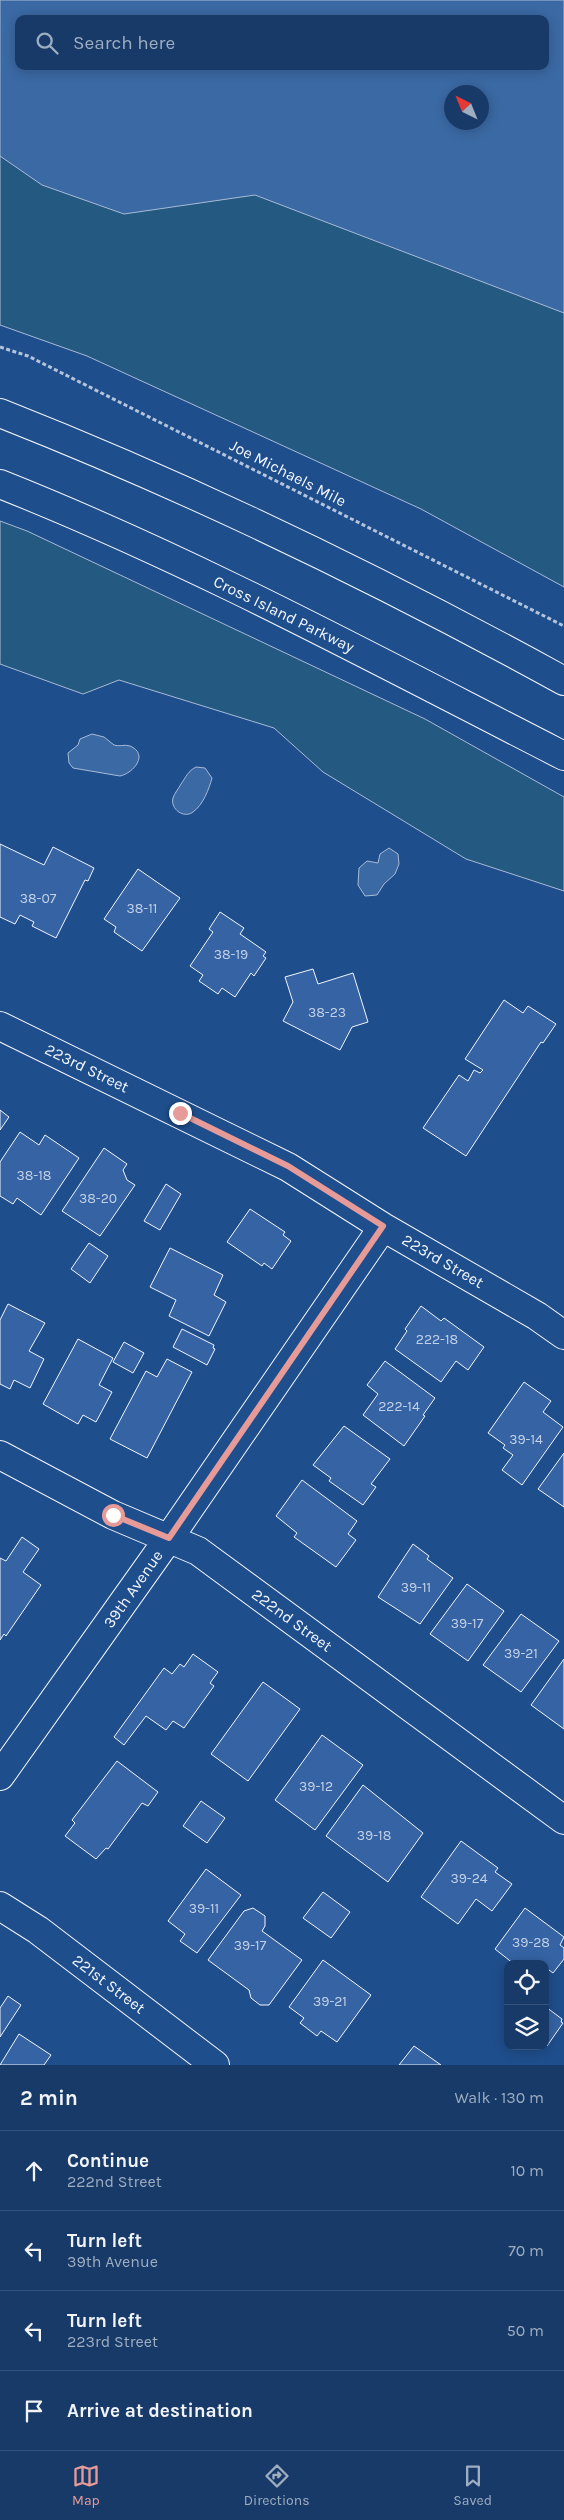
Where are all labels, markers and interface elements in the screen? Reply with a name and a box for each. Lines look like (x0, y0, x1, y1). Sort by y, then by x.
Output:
search box (15, 15, 549, 70)
icon: search (33, 29, 61, 57)
text: Search here (73, 32, 175, 54)
north arrow (444, 85, 489, 130)
street label: Joe Michaels Mile (227, 435, 349, 511)
street label: Cross Island Parkway (210, 572, 358, 657)
house number: 38-07 (20, 890, 57, 907)
house number: 38-11 (127, 900, 158, 917)
house number: 38-19 (214, 946, 248, 963)
house number: 38-23 (308, 1004, 346, 1021)
street label: 223rd Street (42, 1040, 132, 1096)
route end (169, 1102, 192, 1125)
house number: 38-18 (17, 1167, 51, 1184)
house number: 38-20 (79, 1190, 117, 1207)
street label: 223rd Street (399, 1230, 487, 1292)
house number: 222-18 (416, 1331, 458, 1348)
house number: 222-14 (378, 1398, 420, 1415)
house number: 39-14 (509, 1431, 543, 1448)
route start (102, 1504, 125, 1527)
street label: 39th Avenue (99, 1546, 167, 1632)
house number: 39-11 (401, 1579, 431, 1596)
street label: 222nd Street (248, 1584, 336, 1656)
house number: 39-17 (451, 1615, 484, 1632)
house number: 39-21 (504, 1645, 538, 1662)
house number: 39-12 (299, 1778, 333, 1795)
house number: 39-18 (357, 1827, 391, 1844)
house number: 39-24 (450, 1870, 488, 1887)
house number: 39-11 (189, 1900, 219, 1917)
house number: 39-28 (512, 1934, 550, 1951)
house number: 39-17 (234, 1937, 267, 1954)
street label: 221st Street (69, 1951, 149, 2017)
map controls (504, 1960, 549, 2050)
button: locate (504, 1960, 549, 2005)
house number: 39-21 (313, 1993, 347, 2010)
button: layers (504, 2005, 549, 2050)
text: 2 min (20, 2086, 78, 2110)
text: Walk · 130 m (454, 2088, 544, 2107)
text: Continue (67, 2150, 149, 2172)
icon: ahead (20, 2157, 48, 2185)
text: 10 m (510, 2161, 544, 2180)
text: 222nd Street (67, 2172, 162, 2191)
text: Turn left (67, 2230, 142, 2252)
icon: left (20, 2237, 48, 2265)
text: 70 m (508, 2241, 544, 2260)
text: 39th Avenue (67, 2252, 158, 2271)
text: Turn left (67, 2310, 142, 2332)
icon: left (20, 2317, 48, 2345)
text: 50 m (507, 2321, 544, 2340)
text: 223rd Street (67, 2332, 158, 2351)
icon: arrive (20, 2397, 48, 2425)
text: Arrive at destination (67, 2400, 253, 2422)
tab: Map (72, 2462, 100, 2509)
tab: Directions (244, 2462, 310, 2509)
tab: Saved (453, 2462, 492, 2509)

